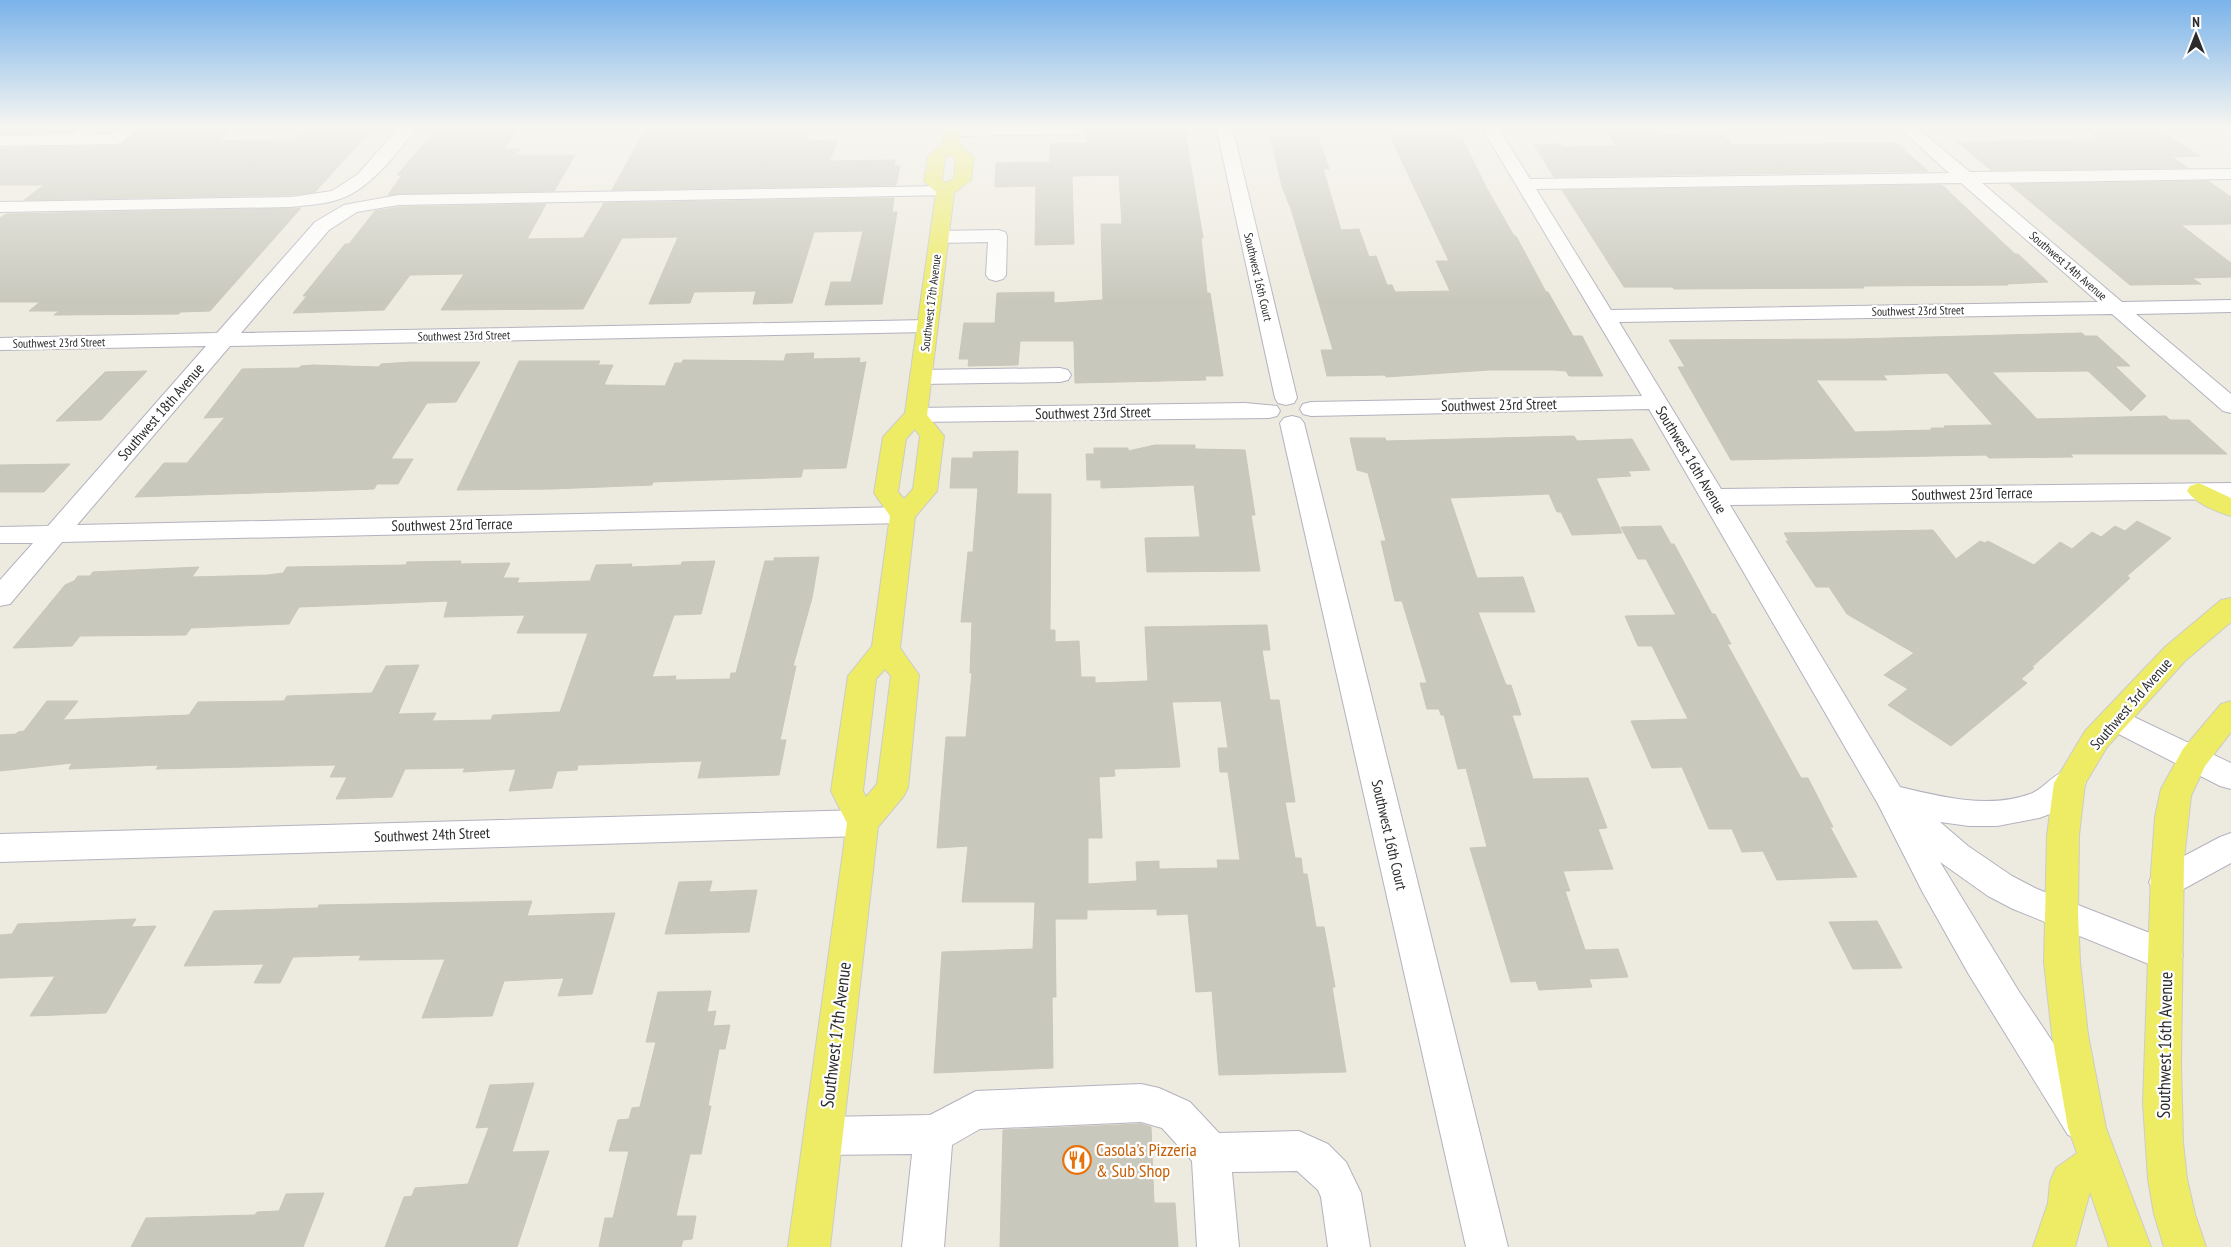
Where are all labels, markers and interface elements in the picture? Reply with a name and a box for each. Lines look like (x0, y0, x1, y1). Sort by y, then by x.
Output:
north arrow (2171, 10, 2221, 60)
text: N (2192, 13, 2200, 31)
street label: Southwest 14th Avenue (2026, 228, 2110, 303)
street label: Southwest 16th Court (1241, 231, 1276, 323)
street label: Southwest 17th Avenue (917, 253, 944, 352)
street label: Southwest 23rd Street (1872, 302, 1965, 319)
street label: Southwest 23rd Street (418, 327, 511, 344)
street label: Southwest 23rd Street (13, 334, 106, 351)
street label: Southwest 18th Avenue (113, 359, 208, 464)
street label: Southwest 23rd Street (1441, 394, 1557, 415)
street label: Southwest 23rd Street (1035, 402, 1151, 423)
street label: Southwest 16th Avenue (1652, 402, 1731, 517)
street label: Southwest 23rd Terrace (1911, 483, 2033, 504)
street label: Southwest 23rd Terrace (391, 514, 513, 535)
street label: Southwest 3rd Avenue (2086, 654, 2176, 753)
street label: Southwest 16th Court (1368, 778, 1411, 892)
street label: Southwest 24th Street (374, 823, 490, 846)
street label: Southwest 17th Avenue (815, 961, 856, 1109)
street label: Southwest 16th Avenue (2152, 971, 2177, 1119)
place label: Casola's Pizzeria & Sub Shop (1096, 1138, 1197, 1182)
restaurant icon: Casola's Pizzeria & Sub Shop (1062, 1145, 1092, 1175)

